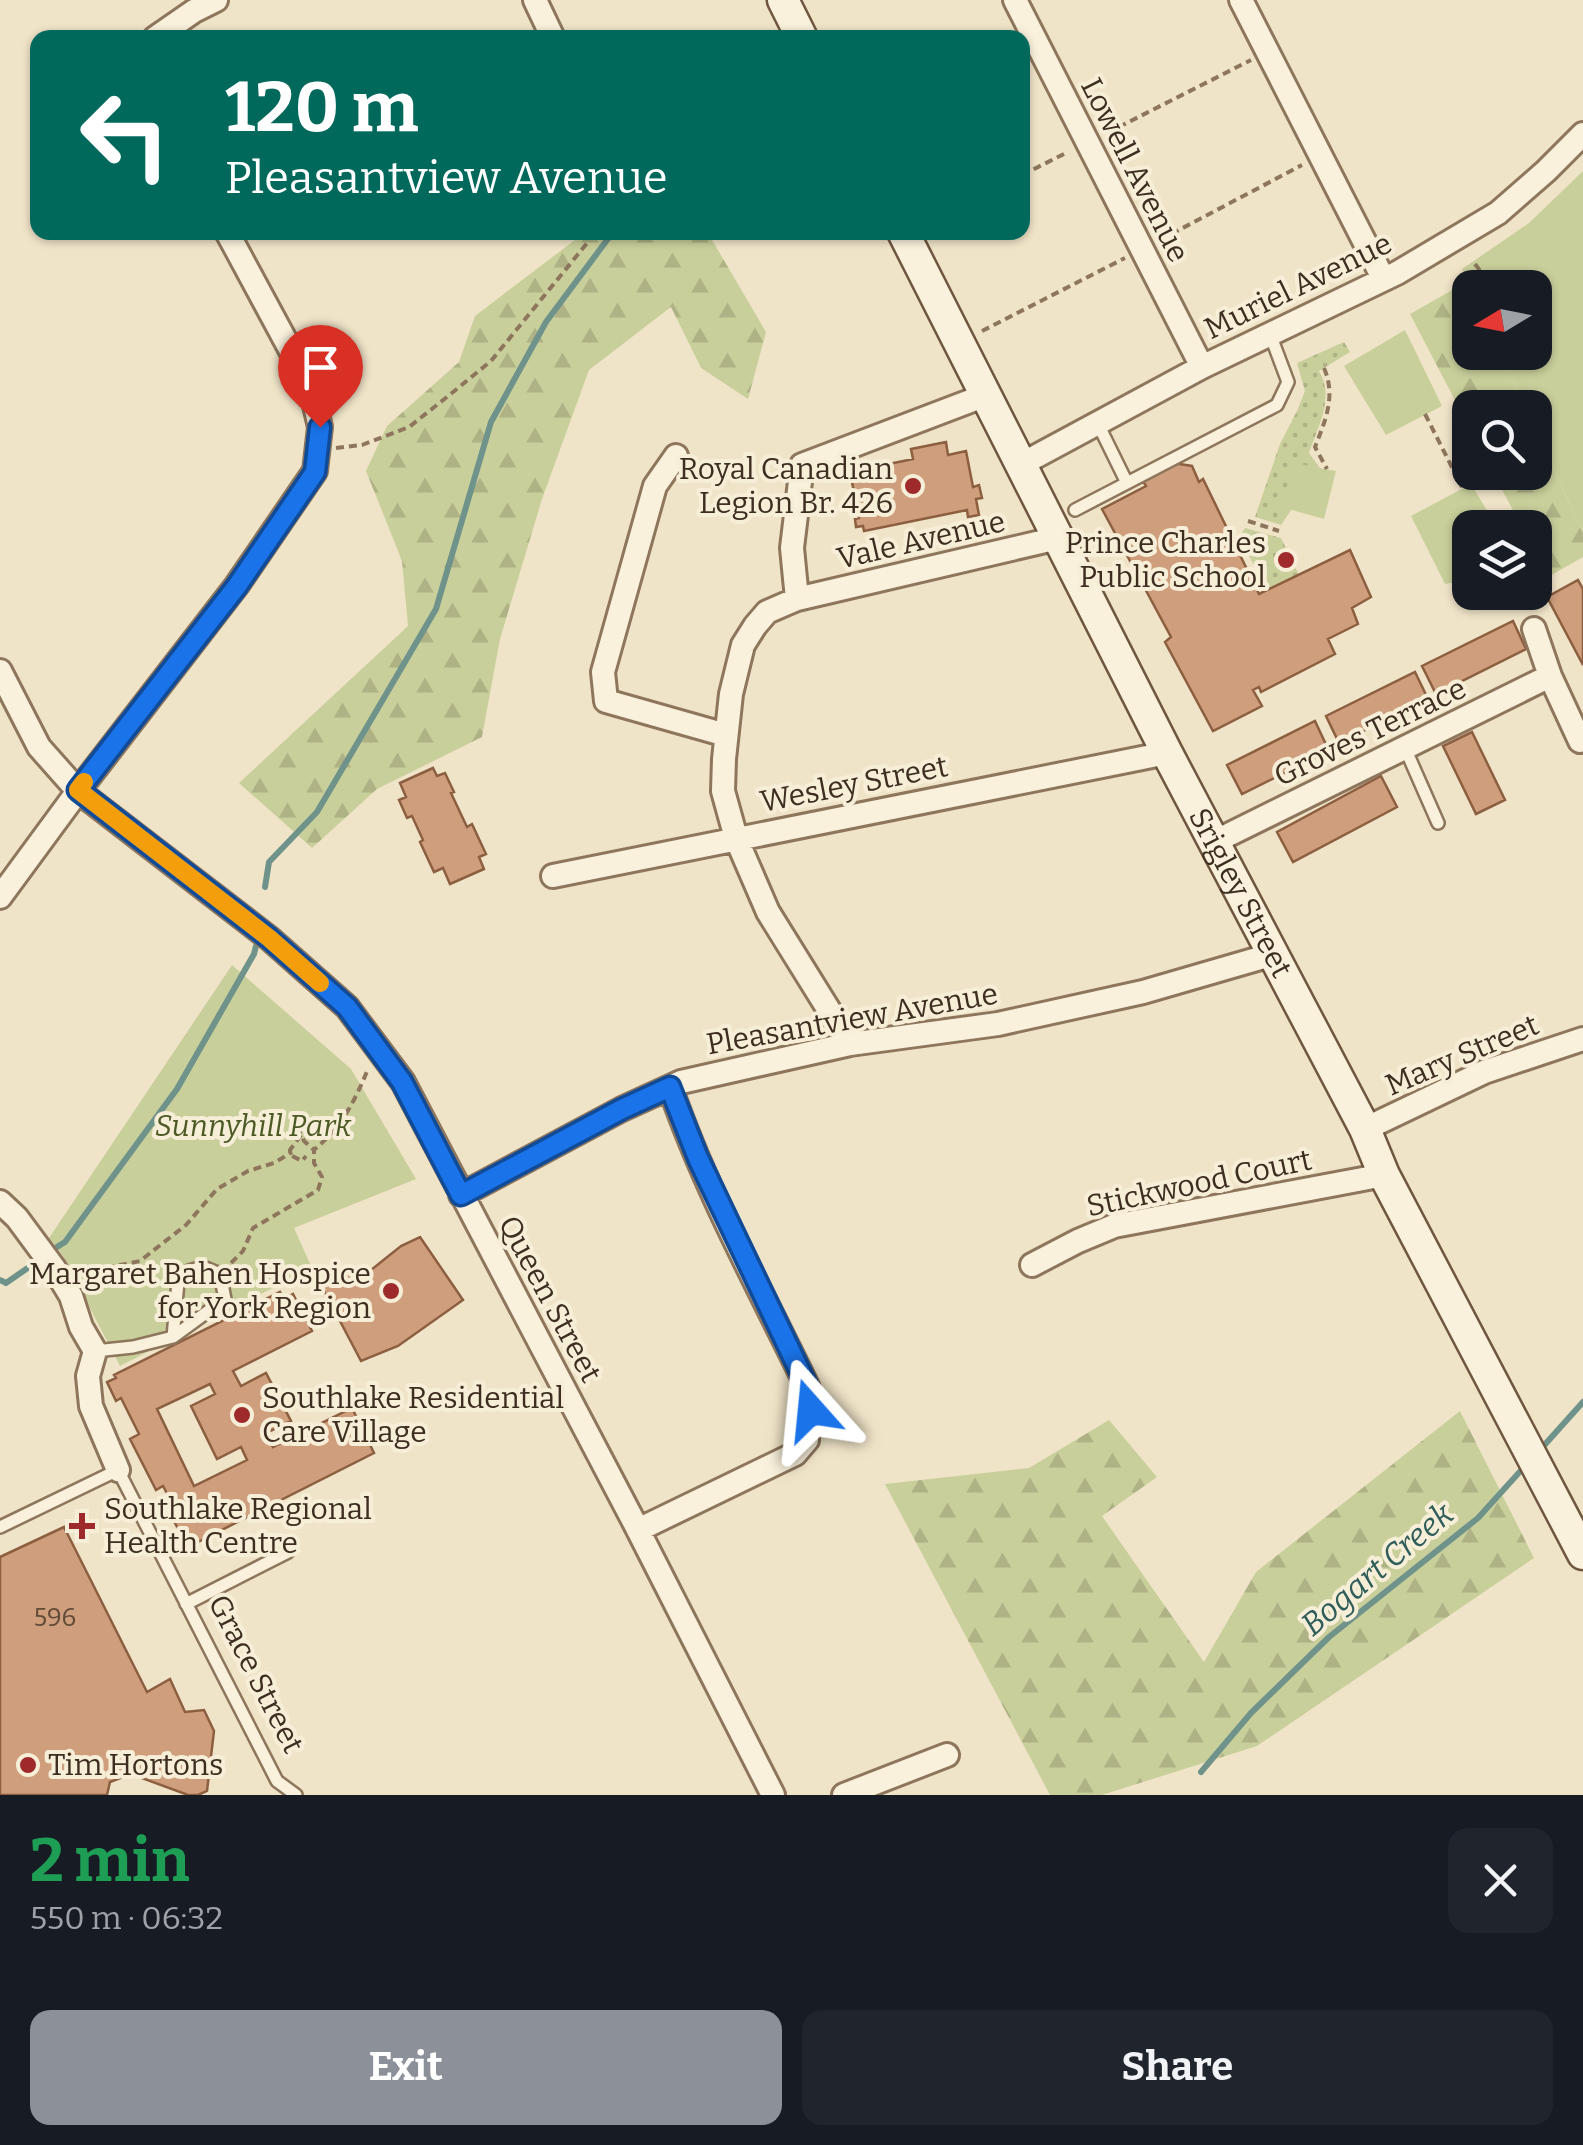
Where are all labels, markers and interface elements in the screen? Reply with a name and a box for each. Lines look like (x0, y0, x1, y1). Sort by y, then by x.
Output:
text: 120 m (225, 66, 418, 150)
icon: left (60, 70, 190, 200)
street label: Lowell Avenue (1073, 72, 1197, 268)
text: Pleasantview Avenue (225, 151, 668, 205)
street label: Muriel Avenue (1199, 225, 1397, 347)
north arrow (1452, 270, 1552, 370)
map controls (1452, 270, 1552, 610)
pin (278, 325, 363, 428)
icon: arrive (293, 340, 348, 395)
button: search (1452, 390, 1552, 490)
place label: Royal Canadian Legion Br. 426 (679, 451, 893, 521)
marker: Royal Canadian Legion Br. 426 (902, 475, 924, 497)
street label: Vale Avenue (834, 503, 1008, 577)
button: layers (1452, 510, 1552, 610)
place label: Prince Charles Public School (1065, 525, 1266, 595)
marker: Prince Charles Public School (1275, 549, 1297, 571)
street label: Groves Terrace (1268, 670, 1472, 794)
street label: Wesley Street (757, 748, 951, 820)
street label: Srigley Street (1181, 802, 1300, 984)
street label: Pleasantview Avenue (704, 976, 1000, 1062)
street label: Mary Street (1380, 1007, 1544, 1103)
park label: Sunnyhill Park (155, 1108, 352, 1144)
street label: Stickwood Court (1083, 1142, 1315, 1224)
street label: Queen Street (491, 1210, 609, 1389)
place label: Margaret Bahen Hospice for York Region (29, 1256, 371, 1326)
marker: Margaret Bahen Hospice for York Region (380, 1280, 402, 1302)
position arrow (759, 1358, 863, 1462)
place label: Southlake Residential Care Village (262, 1380, 564, 1450)
marker: Southlake Residential Care Village (231, 1404, 253, 1426)
place label: Southlake Regional Health Centre (104, 1491, 372, 1561)
water label: Bogart Creek (1293, 1494, 1461, 1643)
marker: Southlake Regional Health Centre (69, 1513, 95, 1539)
street label: Grace Street (201, 1589, 311, 1759)
house number: 596 (34, 1603, 76, 1633)
place label: Tim Hortons (48, 1747, 223, 1783)
marker: Tim Hortons (17, 1754, 39, 1776)
text: 2 min (30, 1825, 190, 1897)
button: close (1448, 1828, 1553, 1933)
text: 550 m · 06:32 (30, 1899, 223, 1937)
button: Exit (30, 2010, 782, 2125)
button: Share (802, 2010, 1553, 2125)

